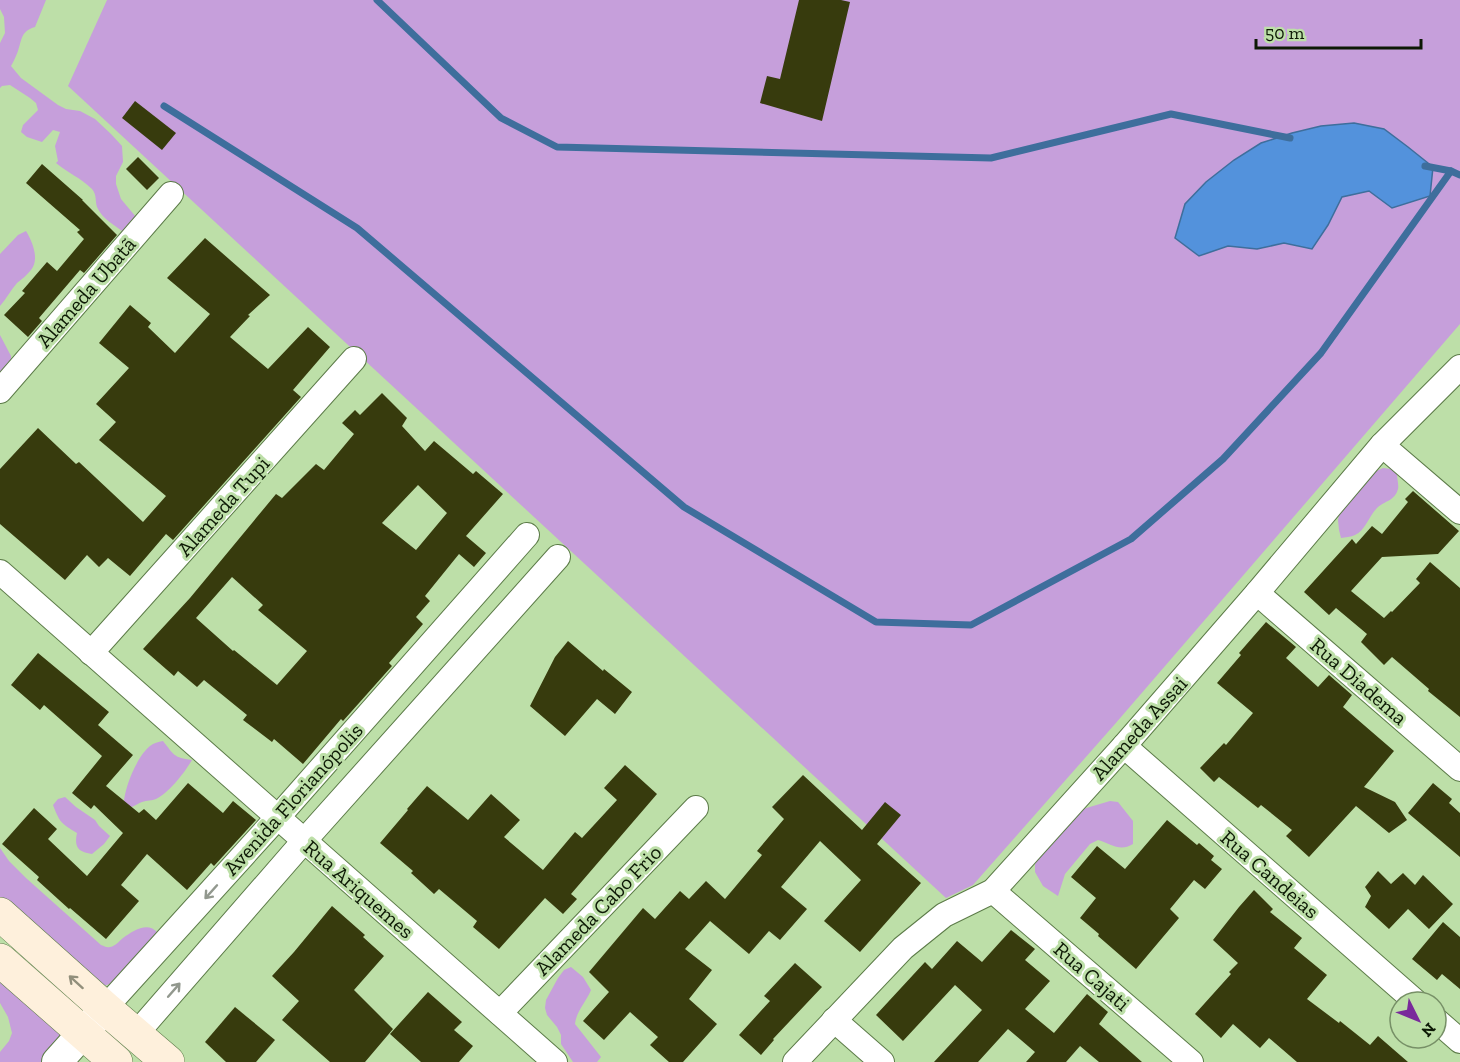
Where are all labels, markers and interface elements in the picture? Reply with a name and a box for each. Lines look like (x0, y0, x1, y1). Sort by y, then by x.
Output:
scale bar (1256, 12, 1421, 50)
text: 50 m (1265, 22, 1305, 44)
street label: Alameda Ubatã (31, 232, 141, 352)
street label: Alameda Tupi (172, 451, 274, 561)
street label: Rua Diadema (1305, 632, 1413, 730)
street label: Alameda Assai (1086, 671, 1192, 785)
street label: Avenida Florianópolis (218, 718, 368, 880)
street label: Rua Candeias (1216, 825, 1324, 923)
street label: Rua Ariquemes (299, 834, 419, 944)
street label: Alameda Cabo Frio (529, 840, 667, 980)
one-way arrow (204, 884, 218, 899)
street label: Rua Cajati (1048, 936, 1135, 1017)
one-way arrow (69, 975, 84, 989)
one-way arrow (167, 983, 181, 998)
north arrow (1388, 990, 1448, 1050)
text: N (1418, 1019, 1440, 1041)

